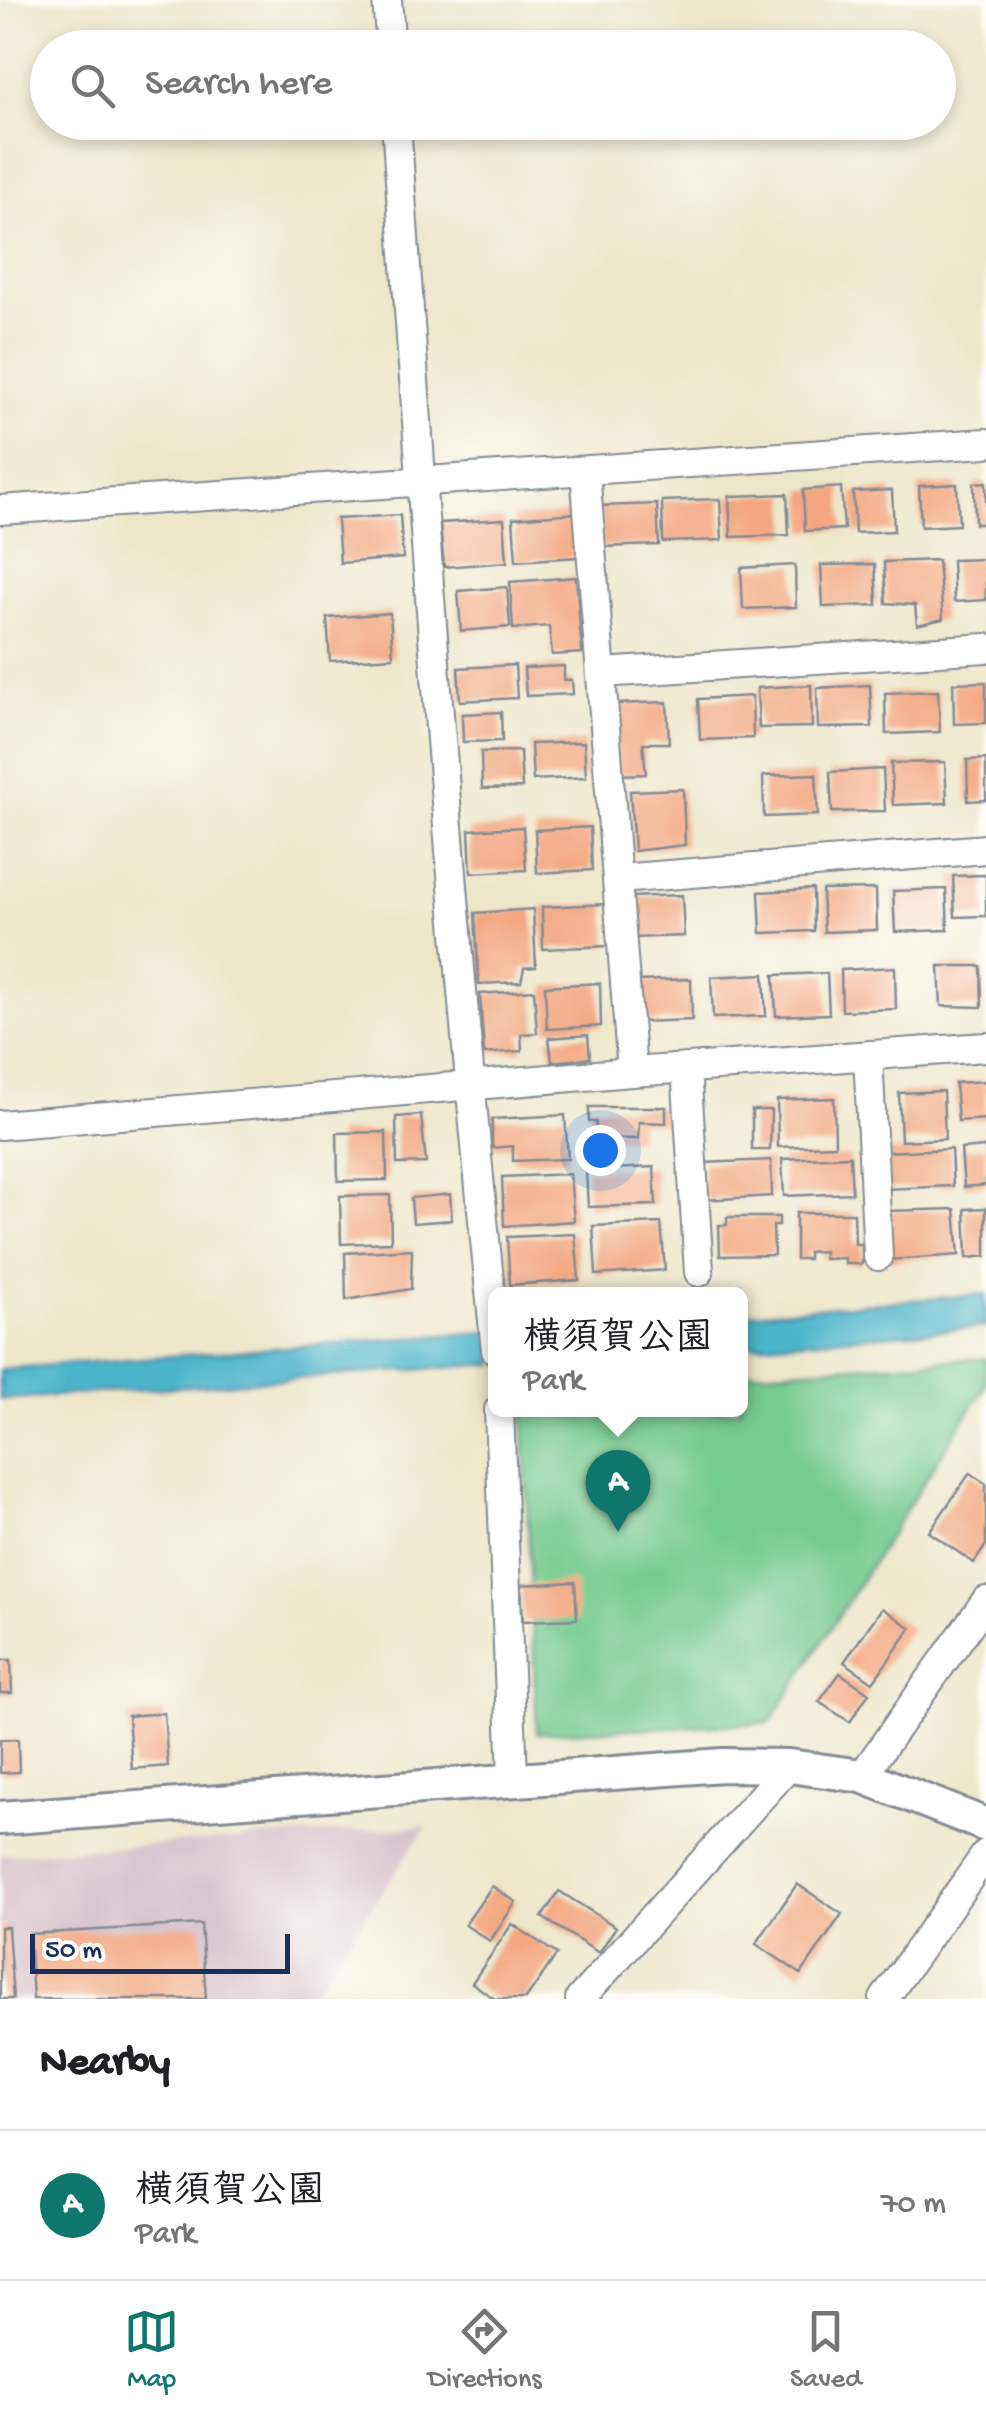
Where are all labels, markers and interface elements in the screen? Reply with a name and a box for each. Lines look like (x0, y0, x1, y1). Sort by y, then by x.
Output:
search box (30, 30, 956, 140)
icon: search (65, 58, 120, 113)
text: Search here (145, 63, 332, 107)
your location (575, 1125, 626, 1176)
popup (488, 1287, 748, 1417)
text: 横須賀公園 (523, 1319, 713, 1363)
text: Park (523, 1363, 584, 1401)
pin: A (586, 1450, 650, 1532)
scale bar (30, 1929, 290, 1974)
text: 50 m (45, 1935, 102, 1968)
text: Nearby (40, 2040, 170, 2089)
text: 横須賀公園 (135, 2172, 325, 2216)
text: A (63, 2186, 82, 2224)
text: 70 m (881, 2186, 946, 2224)
text: Park (135, 2216, 196, 2254)
tab: Map (124, 2304, 179, 2397)
tab: Directions (428, 2304, 542, 2397)
tab: Saved (790, 2304, 862, 2397)

